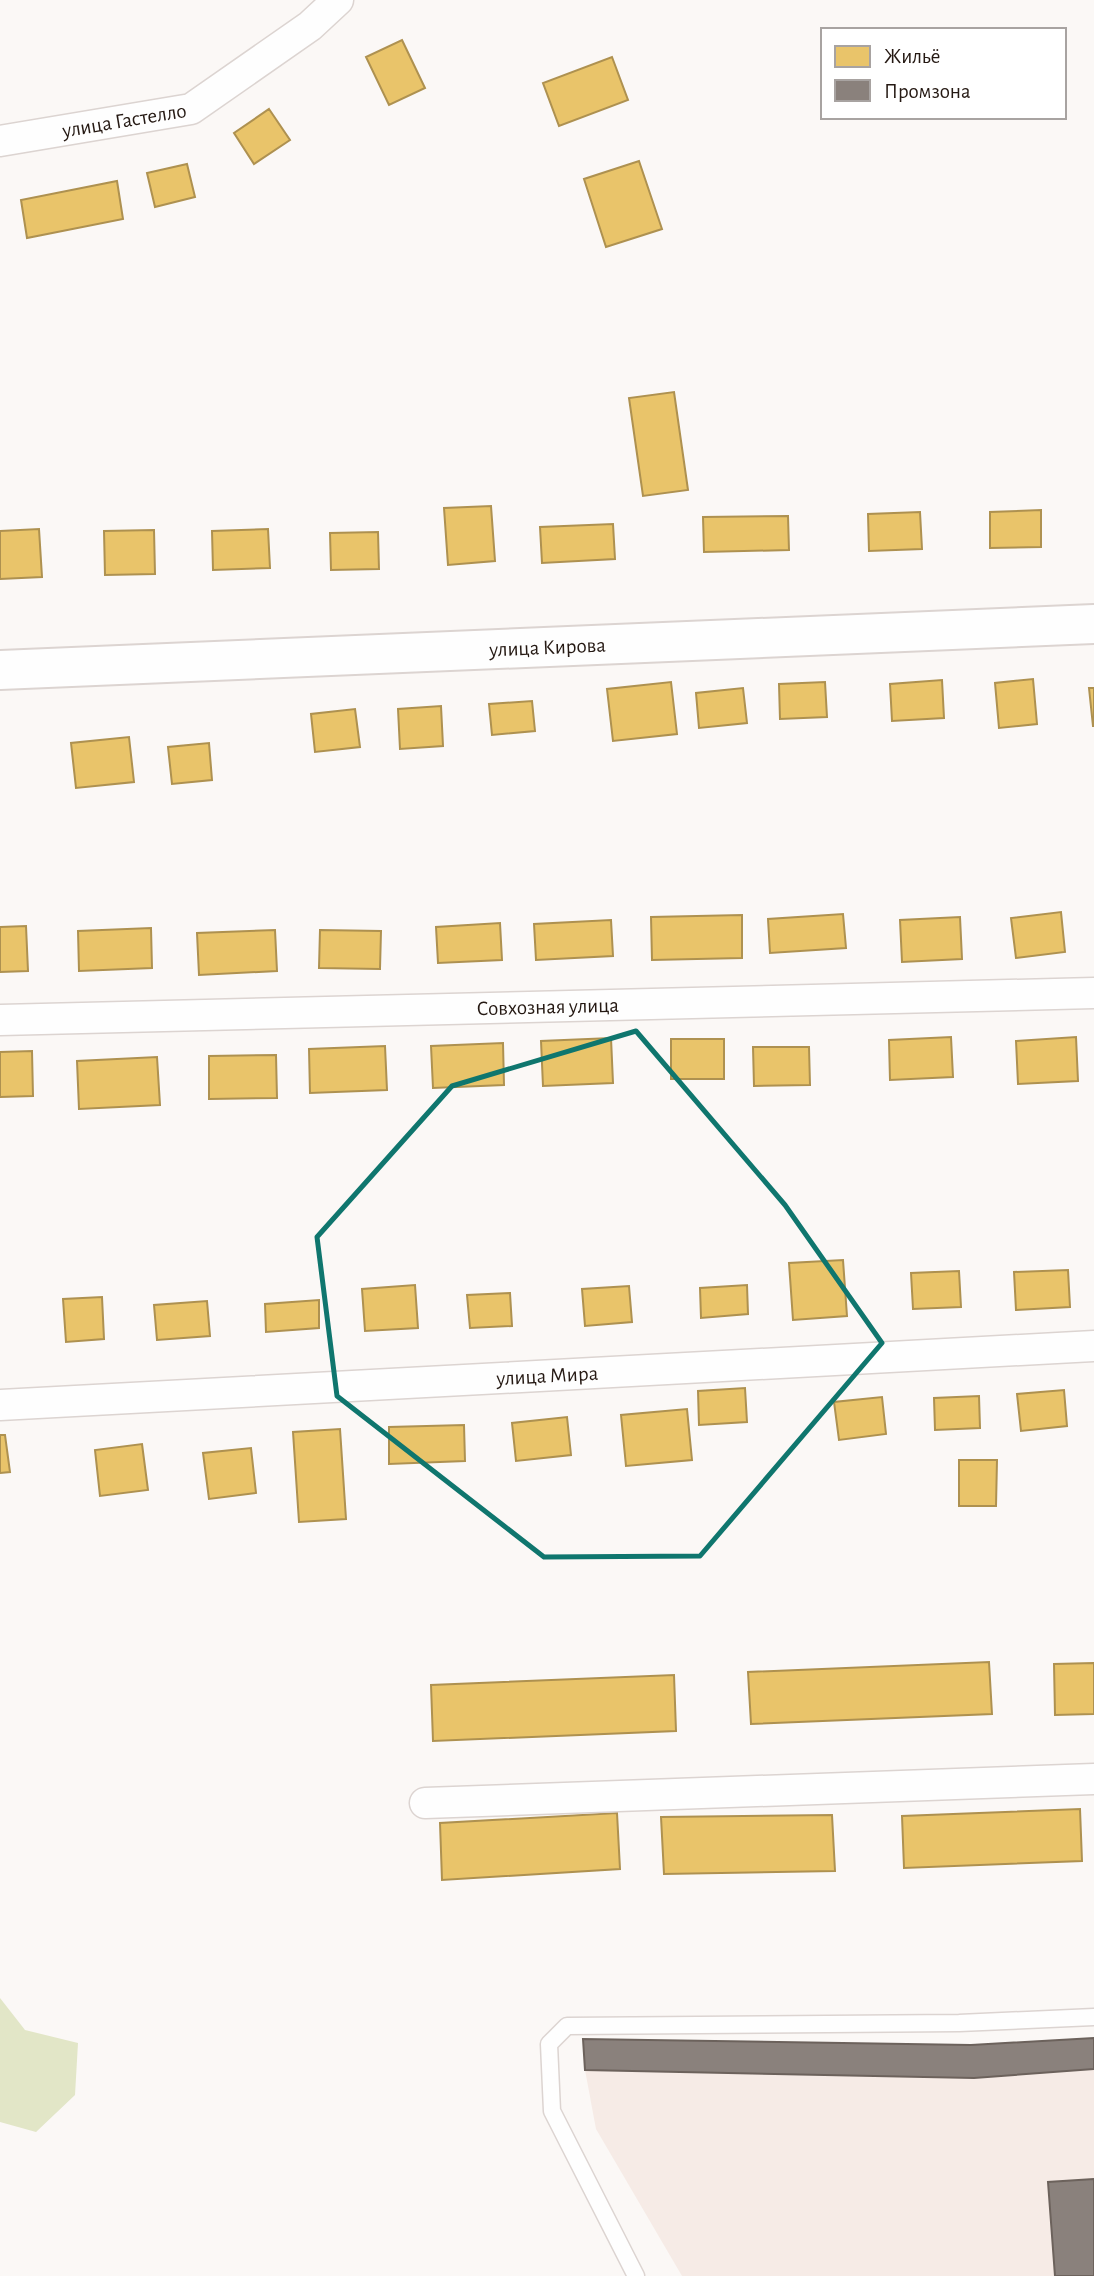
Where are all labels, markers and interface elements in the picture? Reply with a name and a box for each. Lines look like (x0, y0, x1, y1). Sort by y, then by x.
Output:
legend (821, 28, 1066, 119)
text: Жильё (884, 46, 940, 67)
text: Промзона (884, 81, 971, 102)
street label: улица Гастелло (60, 99, 188, 141)
street label: улица Кирова (488, 634, 607, 660)
street label: Совхозная улица (476, 994, 620, 1019)
street label: улица Мира (495, 1362, 599, 1389)

